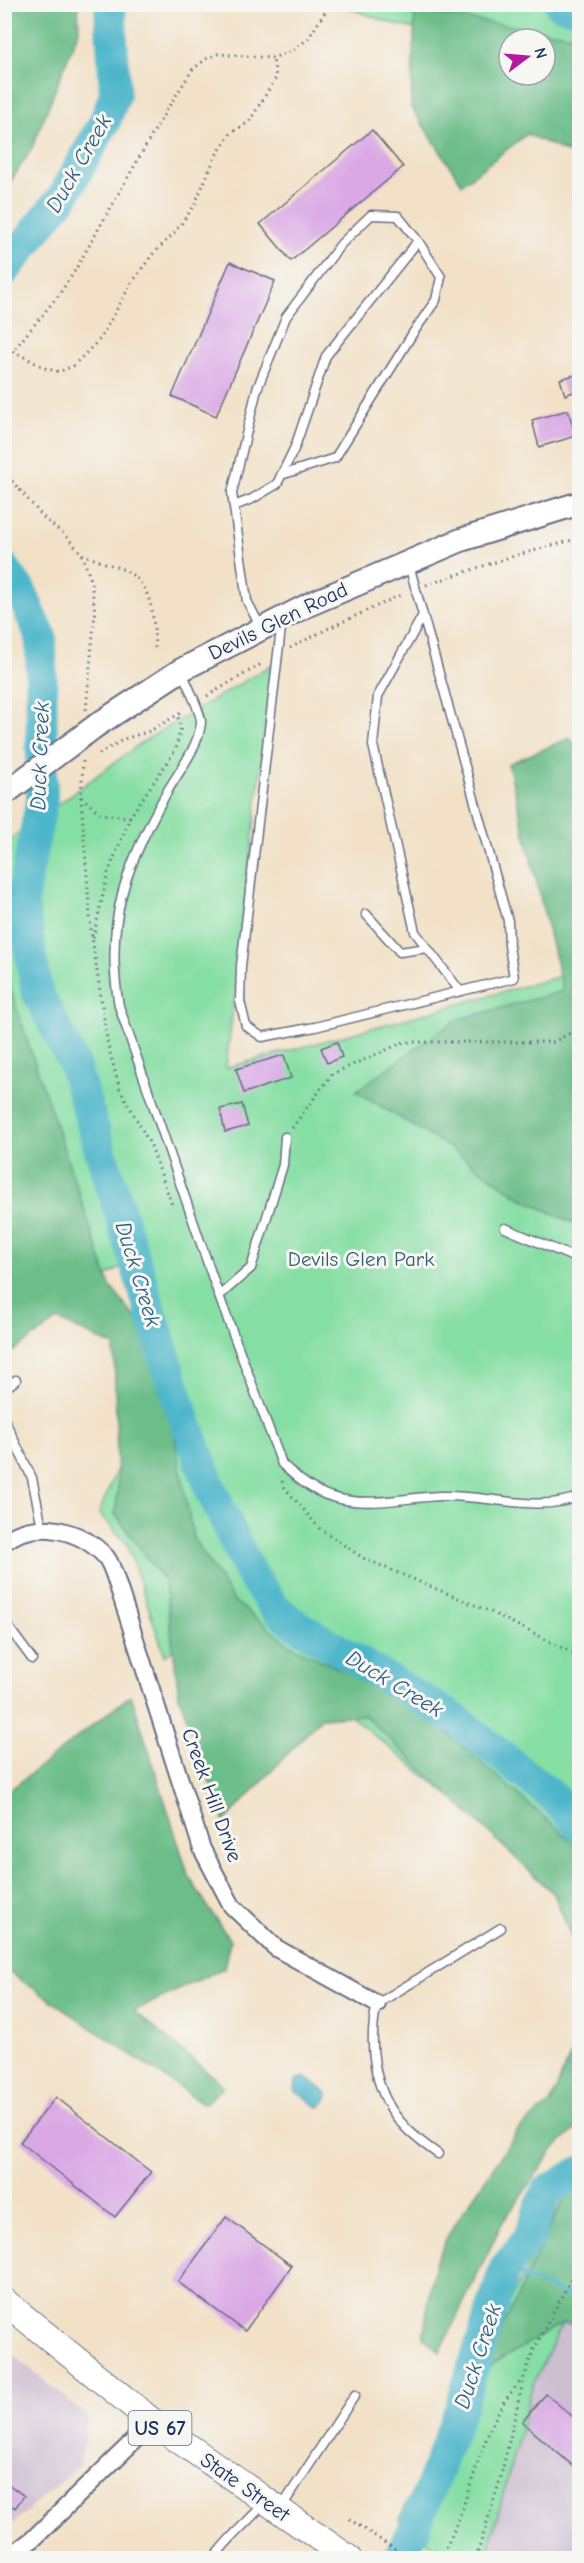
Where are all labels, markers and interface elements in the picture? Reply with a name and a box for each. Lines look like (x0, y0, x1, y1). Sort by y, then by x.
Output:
north arrow (497, 27, 557, 87)
text: N (530, 46, 551, 61)
water label: Duck Creek (40, 110, 117, 217)
street label: Devils Glen Road (205, 577, 351, 665)
water label: Duck Creek (25, 701, 55, 811)
water label: Duck Creek (110, 1219, 166, 1330)
park label: Devils Glen Park (288, 1247, 434, 1271)
water label: Duck Creek (341, 1645, 448, 1723)
street label: Creek Hill Drive (177, 1725, 247, 1865)
water label: Duck Creek (449, 2300, 507, 2412)
road number: US 67 (128, 2411, 192, 2445)
street label: State Street (196, 2448, 295, 2527)

